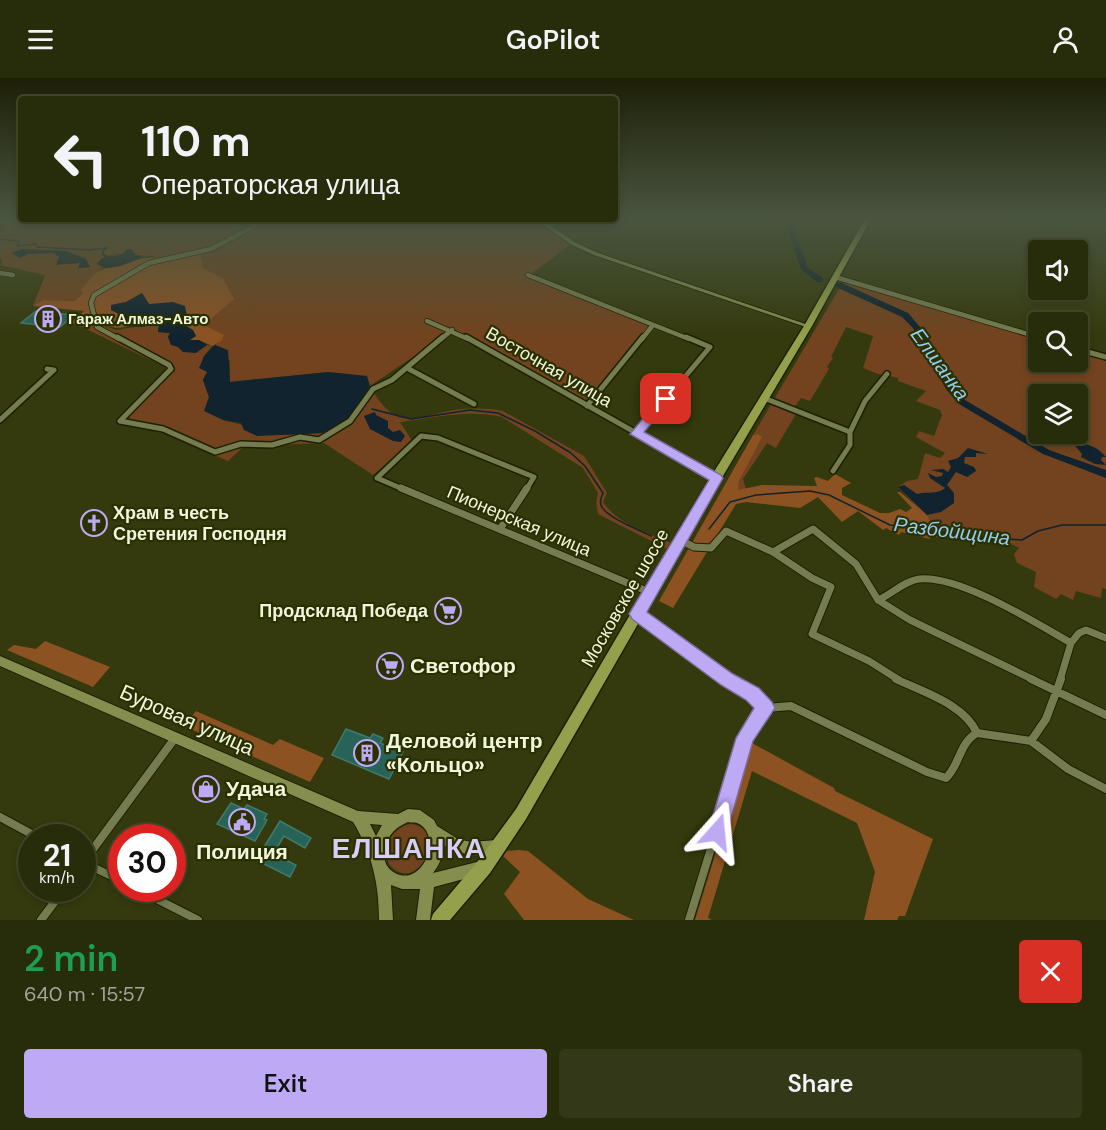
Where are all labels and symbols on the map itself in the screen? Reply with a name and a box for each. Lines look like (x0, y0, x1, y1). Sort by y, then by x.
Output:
building icon: Гараж Алмаз-Авто (33, 304, 63, 334)
place label: Гараж Алмаз-Авто (68, 309, 208, 329)
street label: Восточная улица (481, 321, 617, 413)
water label: Елшанка (905, 322, 975, 406)
pin (640, 373, 691, 424)
street label: Пионерская улица (443, 480, 596, 563)
place label: Храм в честь Сретения Господня (113, 501, 287, 546)
church icon: Храм в честь Сретения Господня (79, 508, 109, 538)
water label: Разбойщина (892, 511, 1012, 551)
street label: Московское шоссе (576, 524, 674, 672)
supermarket icon: Продсклад Победа (433, 596, 463, 626)
place label: Продсклад Победа (259, 599, 429, 623)
supermarket icon: Светофор (375, 651, 405, 681)
place label: Светофор (410, 652, 516, 680)
street label: Буровая улица (115, 678, 259, 762)
place label: Деловой центр «Кольцо» (386, 727, 542, 779)
building icon: Деловой центр «Кольцо» (352, 738, 382, 768)
shop icon: Удача (191, 774, 221, 804)
place label: Удача (226, 775, 286, 803)
position arrow (685, 800, 749, 864)
public building icon: Полиция (227, 807, 257, 837)
speed limit sign: 30 (108, 824, 186, 902)
district label: ЕЛШАНКА (332, 830, 486, 867)
place label: Полиция (196, 838, 288, 866)

